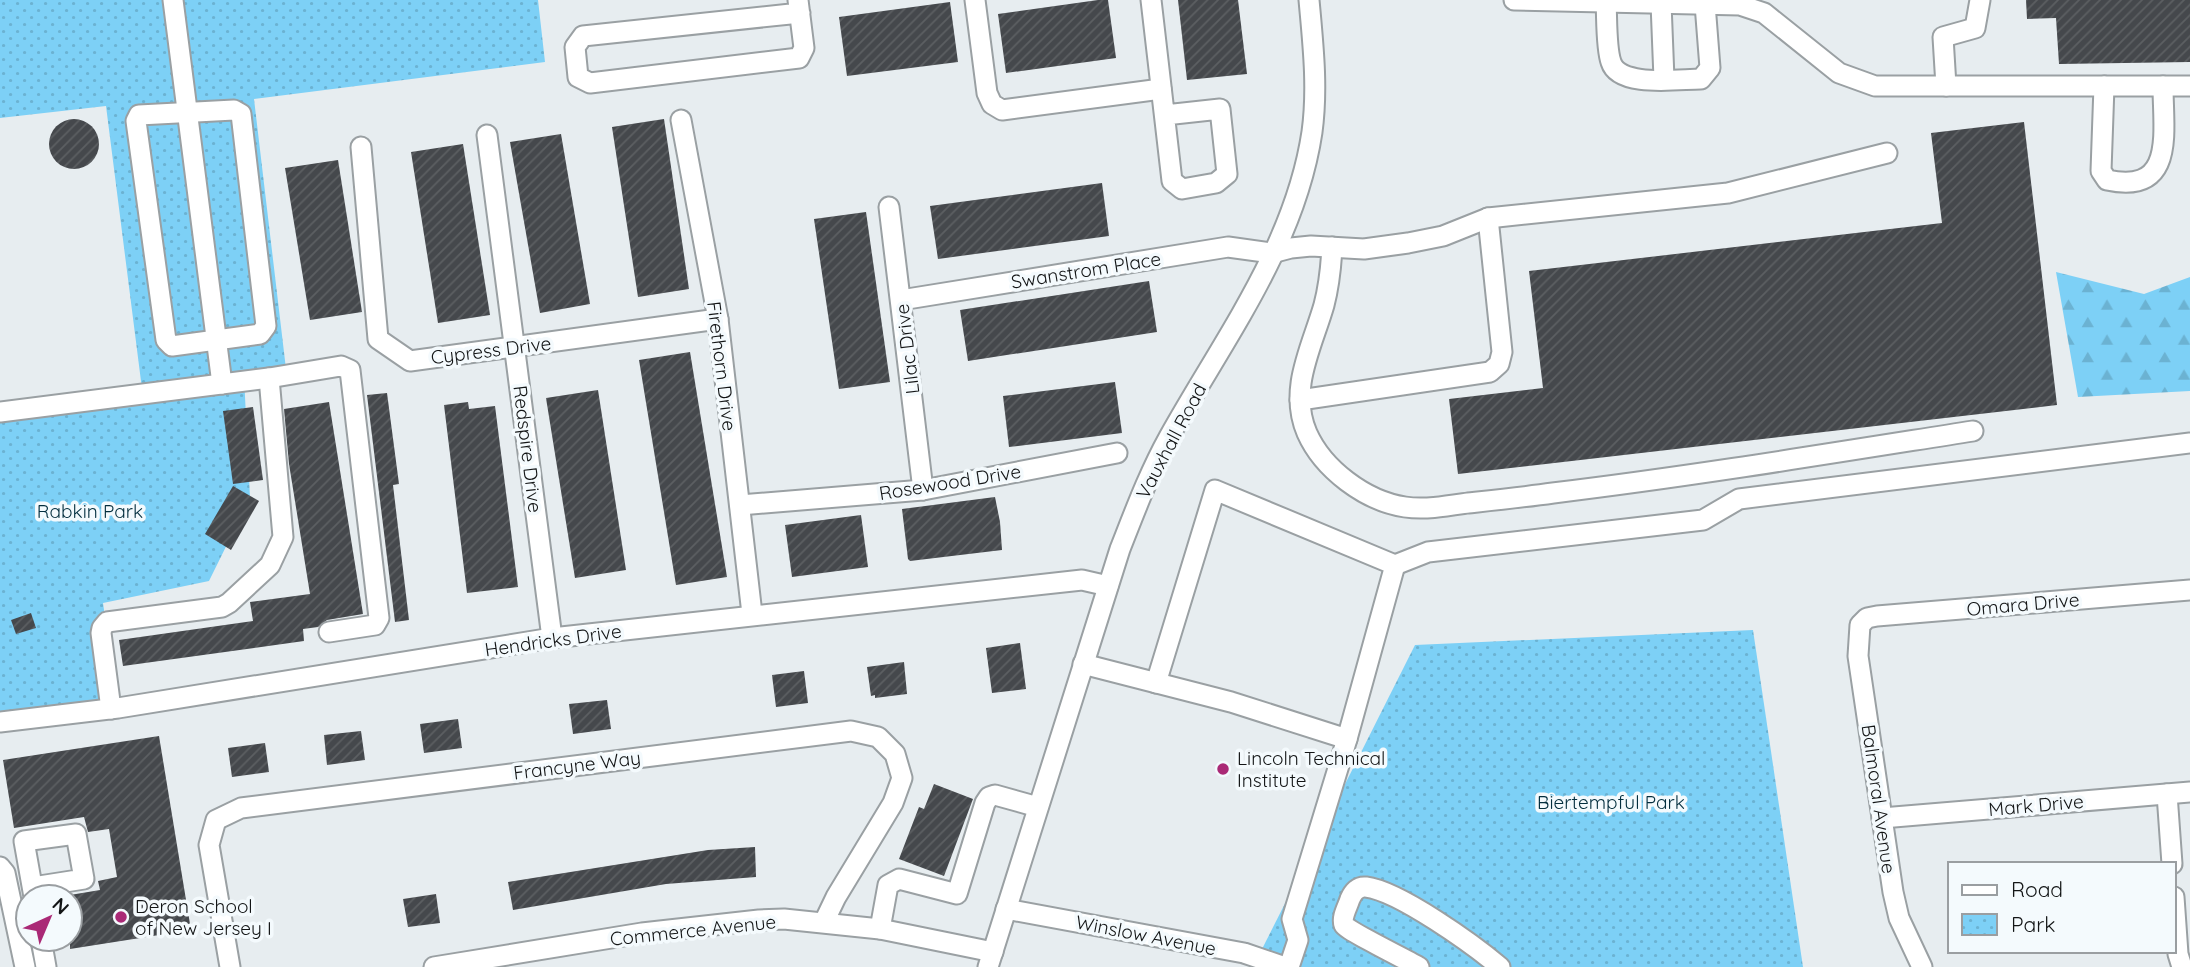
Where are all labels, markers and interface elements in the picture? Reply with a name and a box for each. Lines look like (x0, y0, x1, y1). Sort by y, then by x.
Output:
street label: Swanstrom Place (1009, 246, 1163, 294)
street label: Firethorn Drive (702, 300, 742, 432)
street label: Lilac Drive (890, 302, 924, 396)
street label: Cypress Drive (429, 331, 553, 369)
street label: Vauxhall Road (1131, 379, 1211, 503)
street label: Redspire Drive (508, 384, 548, 514)
street label: Rosewood Drive (877, 459, 1023, 505)
park label: Rabkin Park (37, 499, 143, 523)
street label: Omara Drive (1966, 587, 2080, 621)
street label: Hendricks Drive (483, 619, 623, 661)
street label: Balmoral Avenue (1857, 723, 1901, 875)
street label: Francyne Way (512, 745, 642, 785)
place label: Lincoln Technical Institute (1237, 746, 1385, 792)
marker: Lincoln Technical Institute (1215, 761, 1231, 777)
street label: Mark Drive (1987, 789, 2085, 821)
park label: Biertempful Park (1537, 790, 1685, 814)
legend (1948, 862, 2176, 953)
text: Road (2011, 876, 2063, 902)
north arrow (14, 883, 84, 953)
text: N (47, 892, 74, 919)
place label: Deron School of New Jersey I (135, 894, 272, 940)
marker: Deron School of New Jersey I (113, 909, 129, 925)
street label: Commerce Avenue (609, 909, 777, 951)
street label: Winslow Avenue (1074, 910, 1218, 960)
text: Park (2011, 911, 2055, 937)

